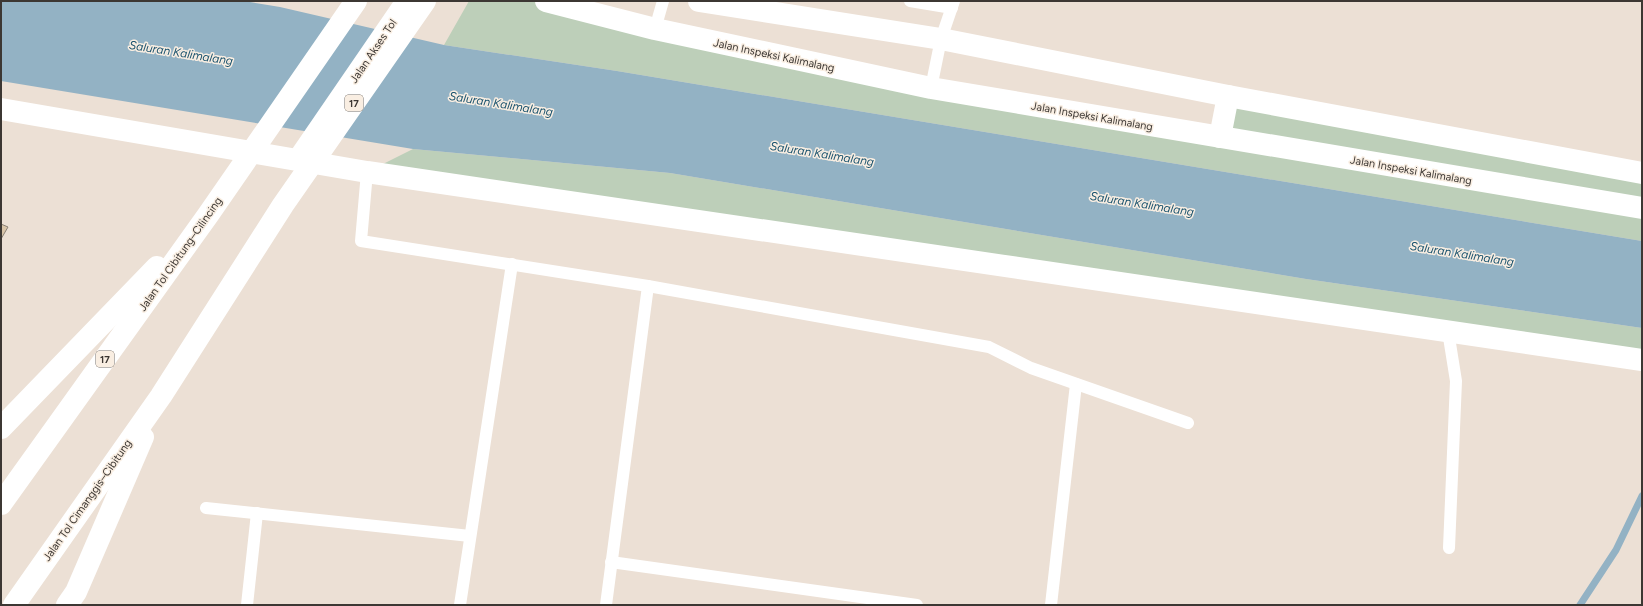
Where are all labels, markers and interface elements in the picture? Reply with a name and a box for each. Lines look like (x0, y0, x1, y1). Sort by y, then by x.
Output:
street label: Jalan Akses Tol (347, 17, 400, 86)
street label: Jalan Inspeksi Kalimalang (712, 36, 836, 75)
water label: Saluran Kalimalang (128, 38, 234, 68)
water label: Saluran Kalimalang (448, 89, 554, 119)
road number: 17 (345, 95, 363, 111)
street label: Jalan Inspeksi Kalimalang (1030, 99, 1154, 134)
water label: Saluran Kalimalang (769, 139, 875, 169)
street label: Jalan Inspeksi Kalimalang (1349, 153, 1473, 188)
water label: Saluran Kalimalang (1089, 189, 1195, 219)
street label: Jalan Tol Cibitung–Cilincing (136, 195, 225, 314)
water label: Saluran Kalimalang (1409, 239, 1515, 269)
road number: 17 (96, 351, 114, 367)
street label: Jalan Tol Cimanggis–Cibitung (40, 437, 135, 564)

